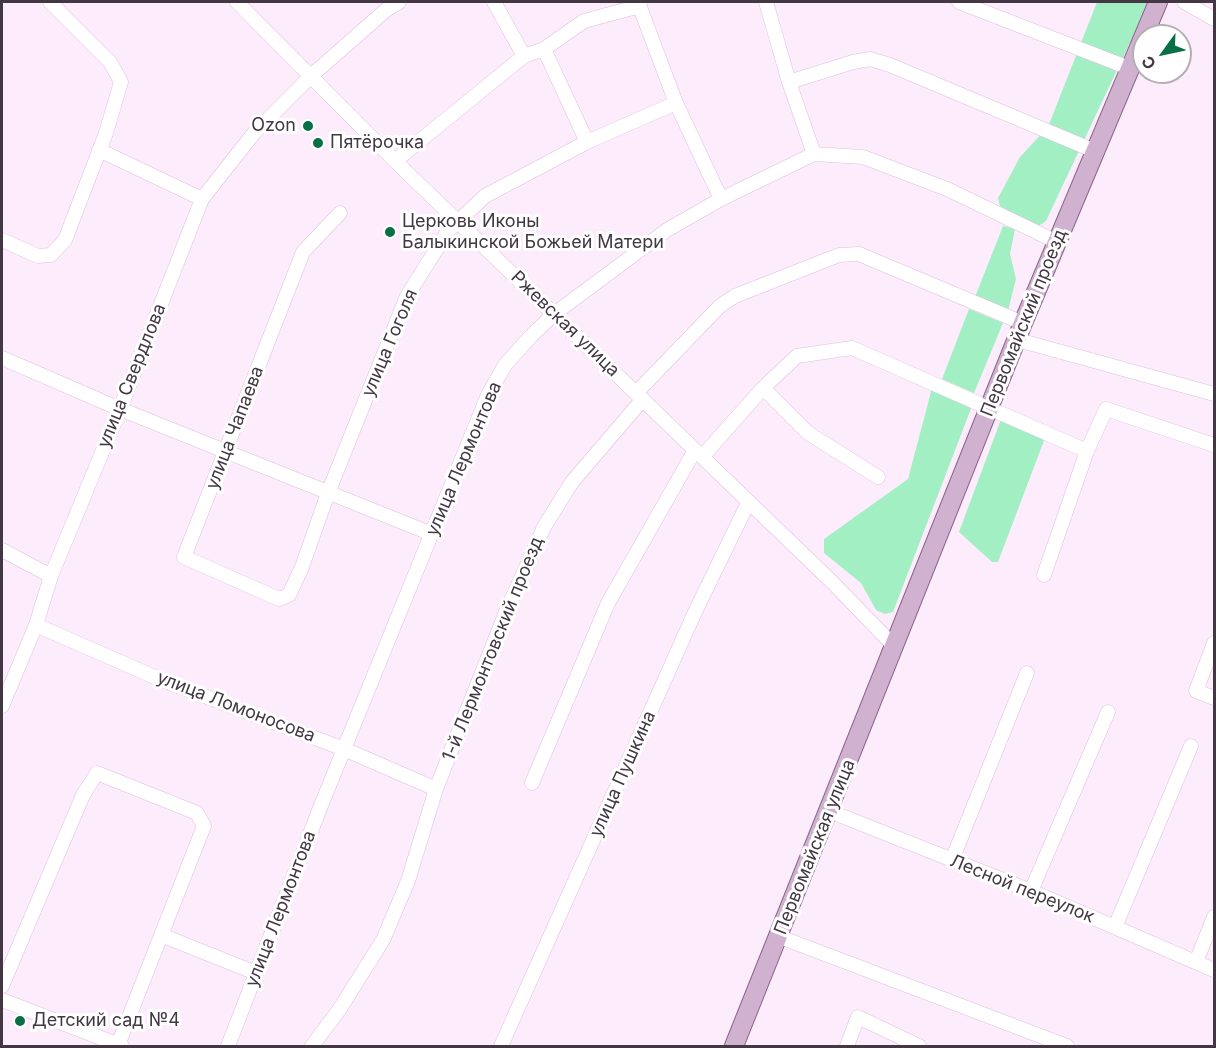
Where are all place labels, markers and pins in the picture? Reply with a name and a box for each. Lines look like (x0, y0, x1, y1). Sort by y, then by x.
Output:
place label: Ozon (251, 115, 296, 137)
marker: Ozon (301, 119, 315, 133)
place label: Пятёрочка (330, 132, 424, 154)
marker: Пятёрочка (311, 136, 325, 150)
place label: Церковь Иконы Балыкинской Божьей Матери (402, 211, 664, 254)
marker: Церковь Иконы Балыкинской Божьей Матери (383, 225, 397, 239)
place label: Детский сад №4 (32, 1010, 180, 1032)
marker: Детский сад №4 (13, 1014, 27, 1028)

